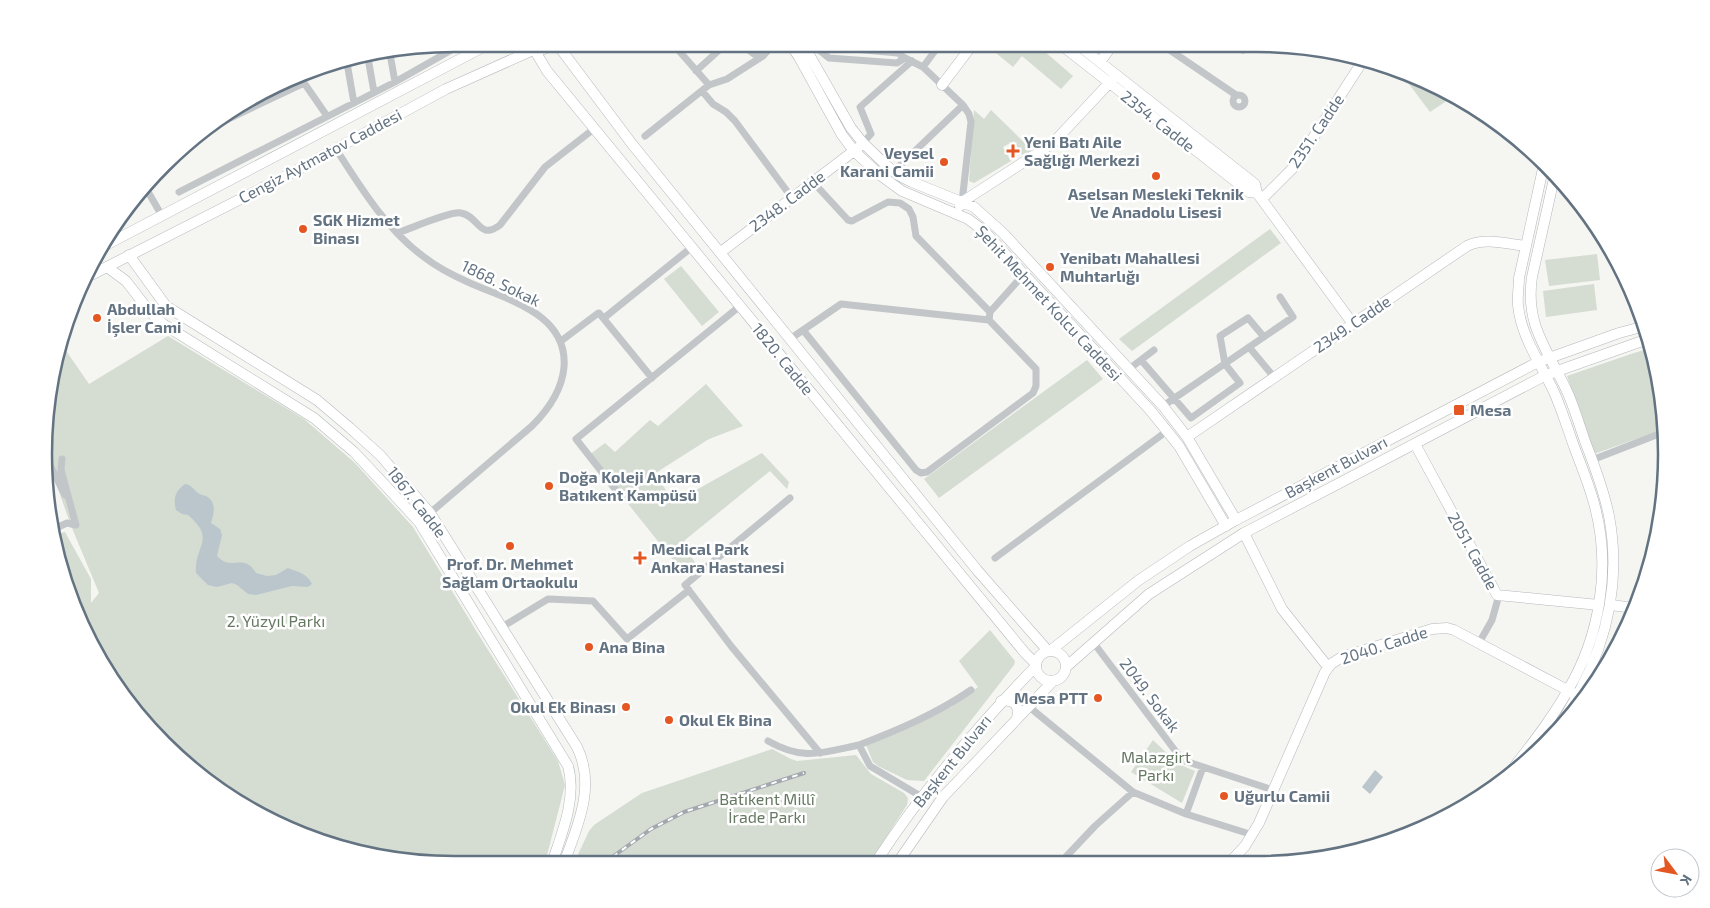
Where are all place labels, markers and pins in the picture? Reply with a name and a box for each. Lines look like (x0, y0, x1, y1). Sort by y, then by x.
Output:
place label: Yeni Batı Aile Sağlığı Merkezi (1024, 132, 1140, 169)
place label: Veysel Karani Camii (840, 143, 935, 180)
marker: Yeni Batı Aile Sağlığı Merkezi (1006, 144, 1020, 158)
marker: Veysel Karani Camii (938, 156, 950, 168)
marker: Aselsan Mesleki Teknik Ve Anadolu Lisesi (1150, 170, 1162, 182)
place label: Aselsan Mesleki Teknik Ve Anadolu Lisesi (1068, 184, 1244, 221)
place label: SGK Hizmet Binası (313, 210, 400, 247)
marker: SGK Hizmet Binası (297, 223, 309, 235)
place label: Yenibatı Mahallesi Muhtarlığı (1060, 248, 1200, 285)
marker: Yenibatı Mahallesi Muhtarlığı (1044, 261, 1056, 273)
place label: Abdullah İşler Cami (107, 299, 181, 338)
marker: Abdullah İşler Cami (91, 312, 103, 324)
place label: Mesa (1470, 400, 1511, 419)
marker: Mesa (1452, 403, 1466, 417)
place label: Doğa Koleji Ankara Batıkent Kampüsü (559, 467, 701, 504)
marker: Doğa Koleji Ankara Batıkent Kampüsü (543, 480, 555, 492)
place label: Medical Park Ankara Hastanesi (651, 539, 784, 576)
marker: Prof. Dr. Mehmet Sağlam Ortaokulu (504, 540, 516, 552)
marker: Medical Park Ankara Hastanesi (633, 551, 647, 565)
place label: Prof. Dr. Mehmet Sağlam Ortaokulu (442, 554, 578, 591)
place label: Ana Bina (599, 637, 665, 656)
marker: Ana Bina (583, 641, 595, 653)
place label: Mesa PTT (1014, 688, 1088, 707)
marker: Mesa PTT (1092, 692, 1104, 704)
place label: Okul Ek Binası (510, 697, 616, 716)
marker: Okul Ek Binası (620, 701, 632, 713)
place label: Okul Ek Bina (679, 710, 772, 729)
marker: Okul Ek Bina (663, 714, 675, 726)
place label: Uğurlu Camii (1234, 786, 1330, 805)
marker: Uğurlu Camii (1218, 790, 1230, 802)

